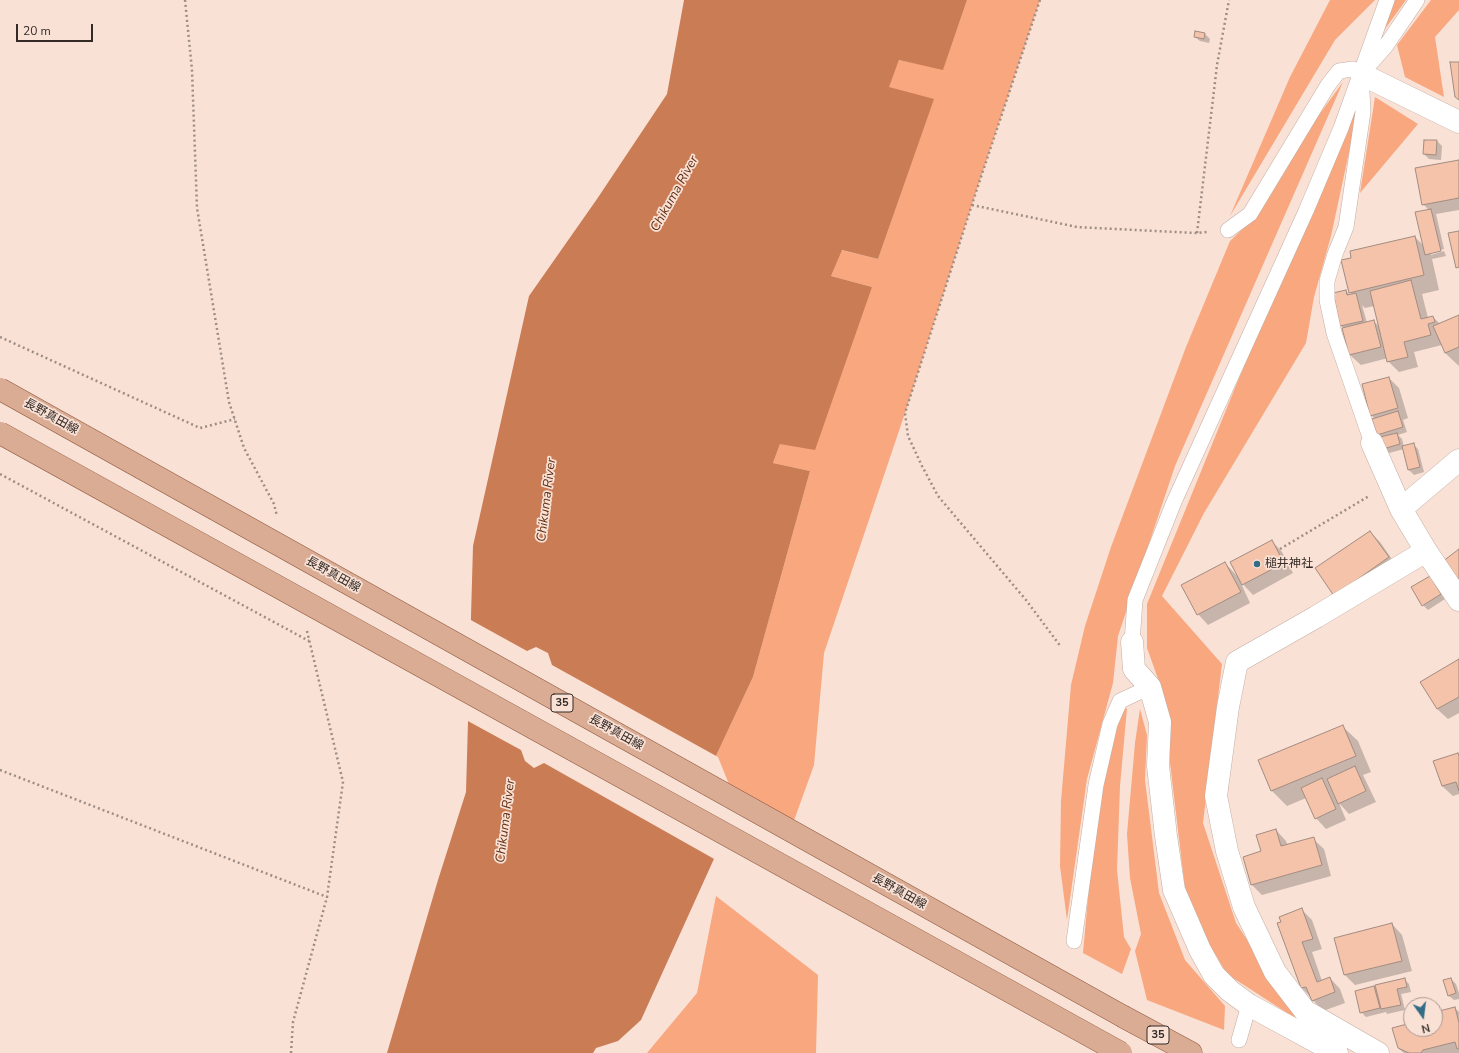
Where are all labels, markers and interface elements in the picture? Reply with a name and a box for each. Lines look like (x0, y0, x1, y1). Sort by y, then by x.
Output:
scale bar (18, 16, 95, 42)
text: 20 m (23, 23, 51, 39)
water label: Chikuma River (648, 153, 702, 235)
street label: 長野真田線 (21, 396, 81, 438)
water label: Chikuma River (534, 457, 560, 543)
street label: 長野真田線 (303, 554, 363, 596)
place label: 槌井神社 (1265, 557, 1313, 571)
marker: 槌井神社 (1252, 559, 1262, 569)
road number: 35 (551, 694, 573, 712)
street label: 長野真田線 (586, 712, 646, 754)
water label: Chikuma River (493, 778, 519, 864)
street label: 長野真田線 (869, 871, 929, 913)
north arrow (1403, 997, 1443, 1037)
text: N (1420, 1020, 1432, 1036)
road number: 35 (1147, 1026, 1169, 1044)

